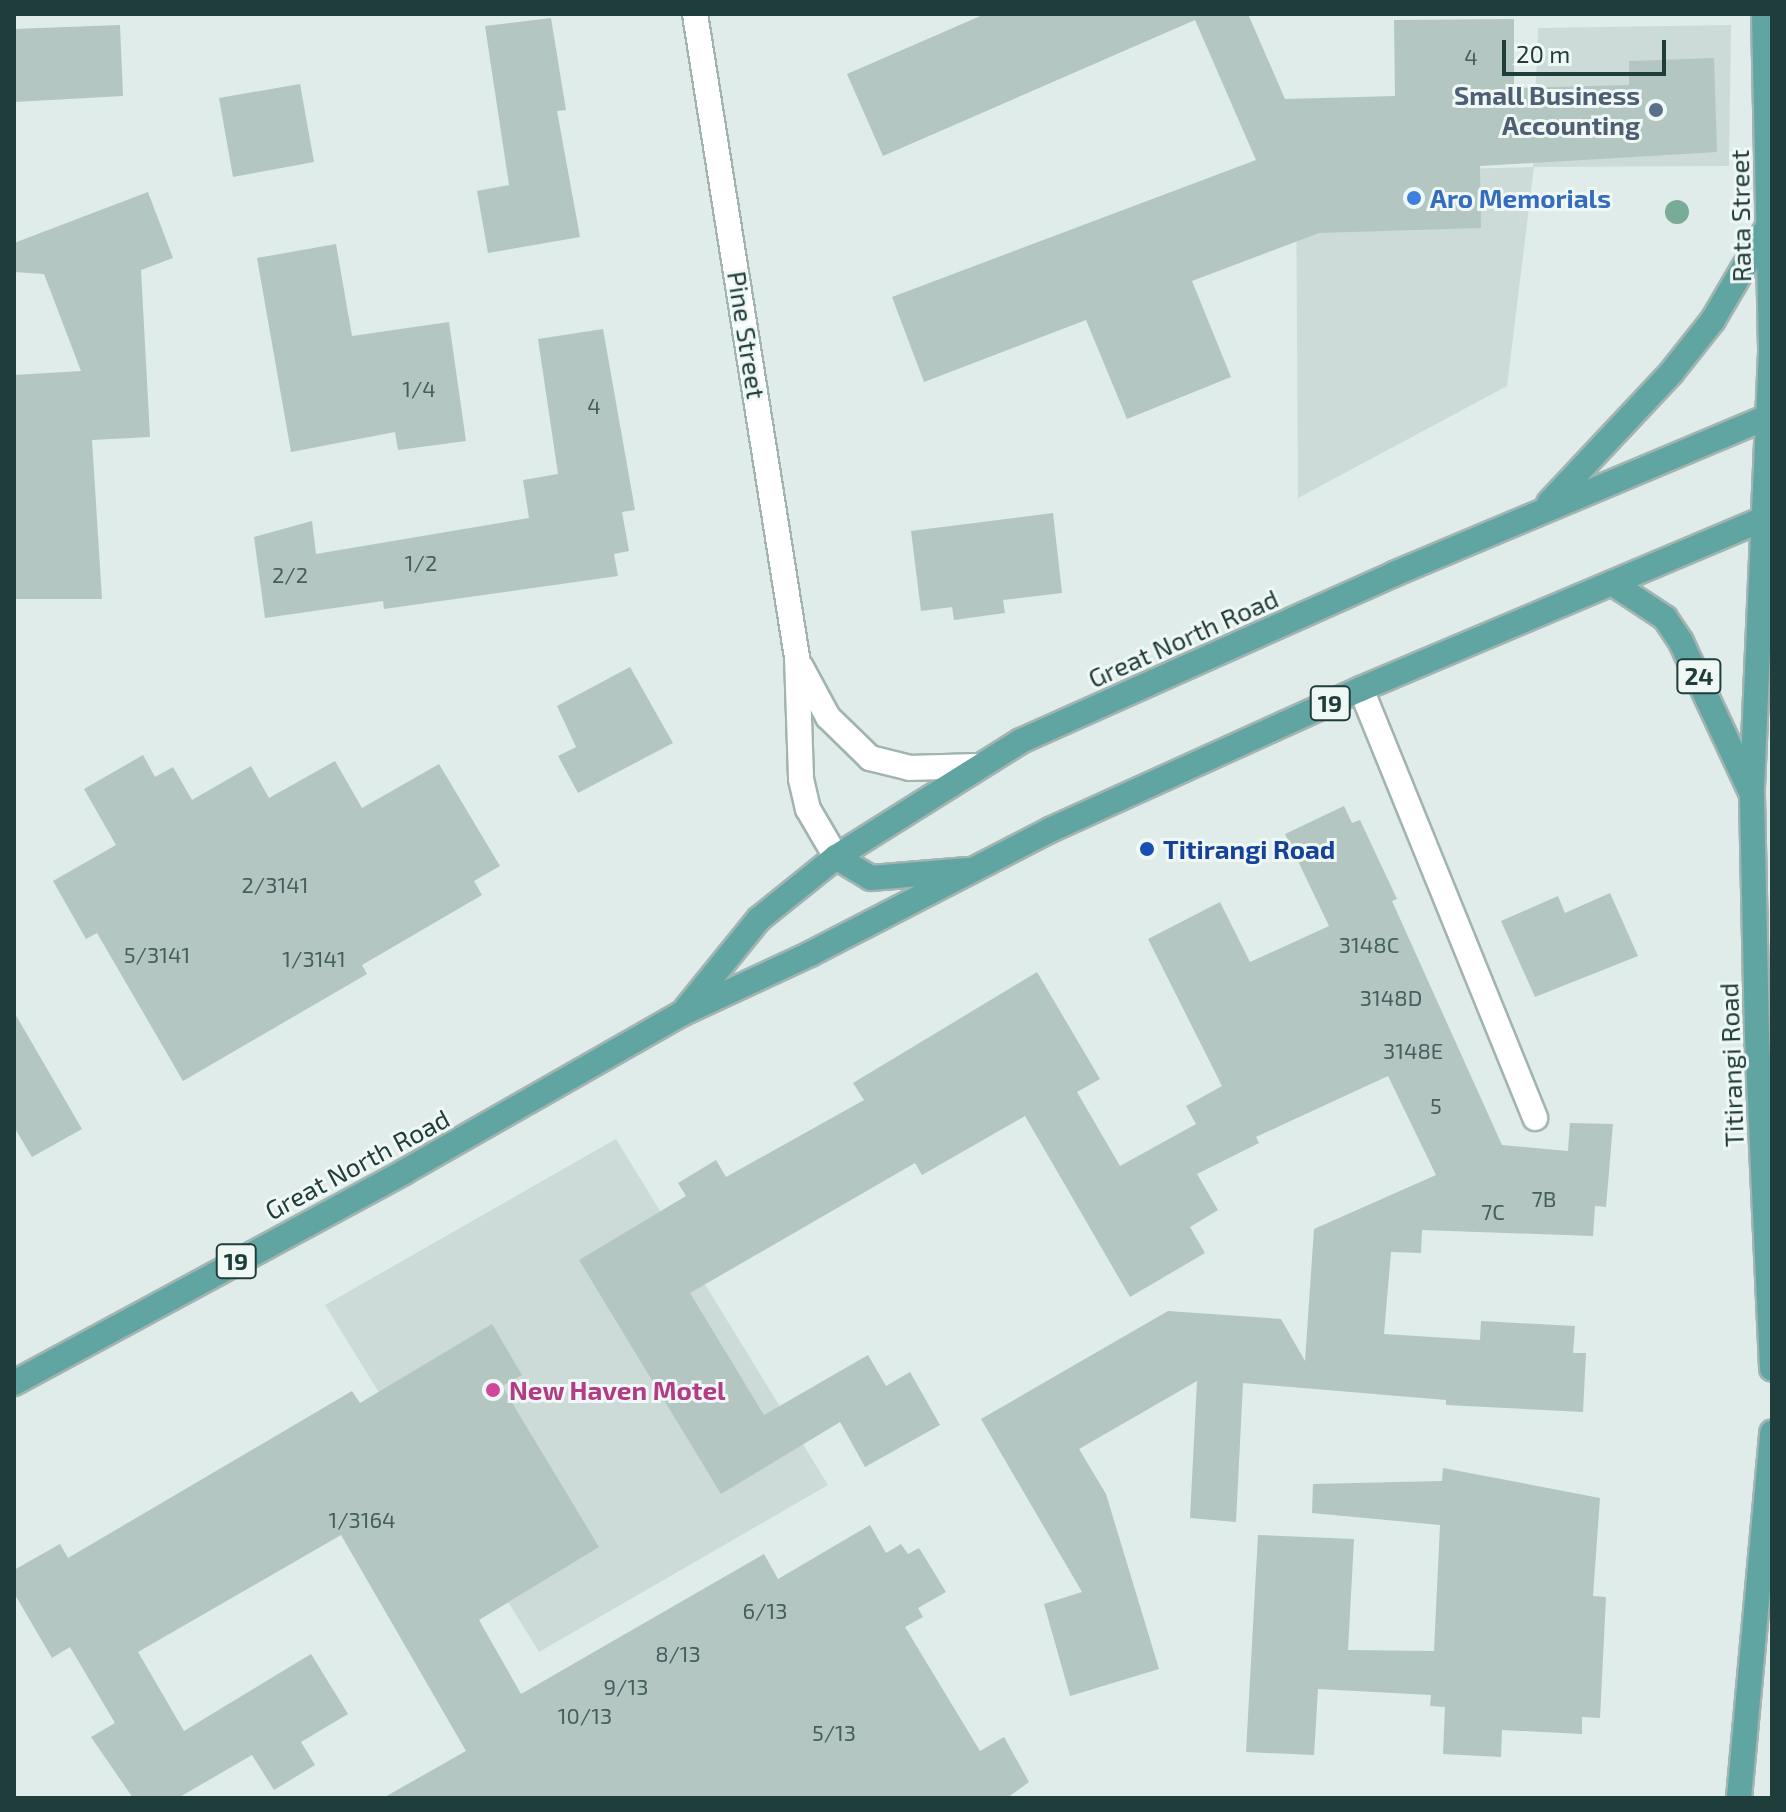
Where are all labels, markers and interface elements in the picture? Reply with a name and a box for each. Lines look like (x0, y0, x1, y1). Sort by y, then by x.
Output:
scale bar (1506, 24, 1670, 74)
text: 20 m (1516, 39, 1570, 68)
house number: 4 (1464, 44, 1478, 70)
place label: Small Business Accounting (1453, 79, 1640, 140)
marker: Small Business Accounting (1647, 101, 1665, 119)
street label: Rata Street (1723, 149, 1757, 283)
place label: Aro Memorials (1430, 182, 1611, 214)
marker: Aro Memorials (1405, 189, 1423, 207)
street label: Pine Street (722, 269, 772, 401)
house number: 1/4 (402, 376, 436, 402)
house number: 4 (587, 393, 601, 419)
house number: 1/2 (405, 550, 437, 576)
house number: 2/2 (272, 562, 308, 588)
street label: Great North Road (1083, 582, 1283, 694)
road number: 24 (1675, 656, 1723, 696)
road number: 19 (1308, 683, 1352, 723)
place label: Titirangi Road (1163, 833, 1335, 865)
marker: Titirangi Road (1138, 840, 1156, 858)
house number: 2/3141 (241, 872, 309, 898)
house number: 3148C (1339, 932, 1399, 958)
house number: 5/3141 (124, 942, 190, 968)
house number: 1/3141 (282, 946, 346, 972)
street label: Titirangi Road (1713, 982, 1749, 1148)
house number: 3148D (1360, 985, 1422, 1011)
house number: 3148E (1383, 1038, 1443, 1064)
house number: 5 (1430, 1093, 1442, 1119)
street label: Great North Road (259, 1102, 455, 1226)
house number: 7B (1532, 1186, 1556, 1212)
house number: 7C (1481, 1199, 1505, 1225)
road number: 19 (214, 1241, 258, 1281)
place label: New Haven Motel (509, 1374, 726, 1406)
marker: New Haven Motel (484, 1381, 502, 1399)
house number: 1/3164 (328, 1507, 396, 1533)
house number: 6/13 (743, 1598, 787, 1624)
house number: 8/13 (655, 1641, 701, 1667)
house number: 9/13 (604, 1674, 648, 1700)
house number: 10/13 (558, 1703, 612, 1729)
house number: 5/13 (812, 1720, 856, 1746)

